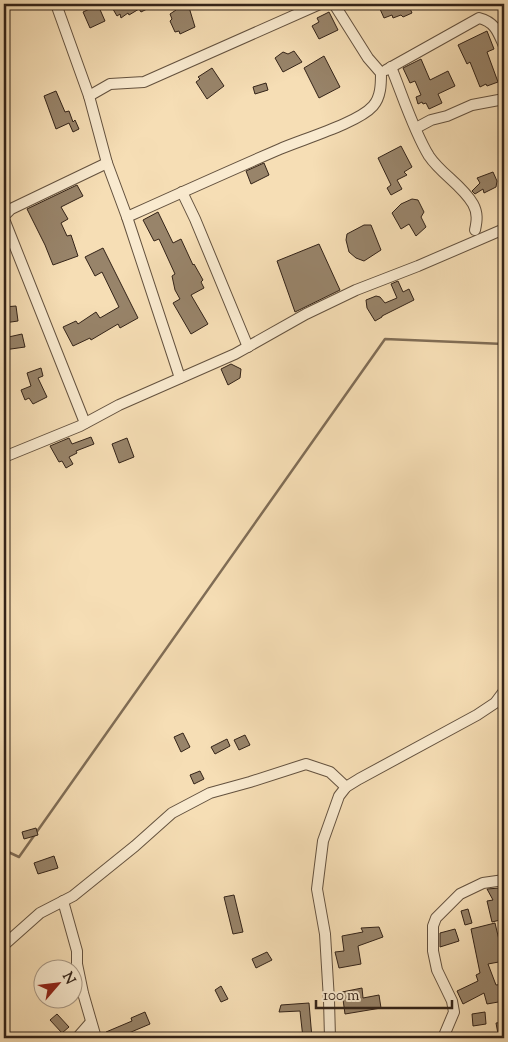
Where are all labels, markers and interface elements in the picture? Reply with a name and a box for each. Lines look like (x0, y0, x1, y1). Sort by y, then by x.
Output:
north arrow (32, 960, 82, 1010)
text: N (56, 969, 79, 988)
scale bar (316, 977, 452, 1009)
text: 100 m (323, 986, 360, 1007)

